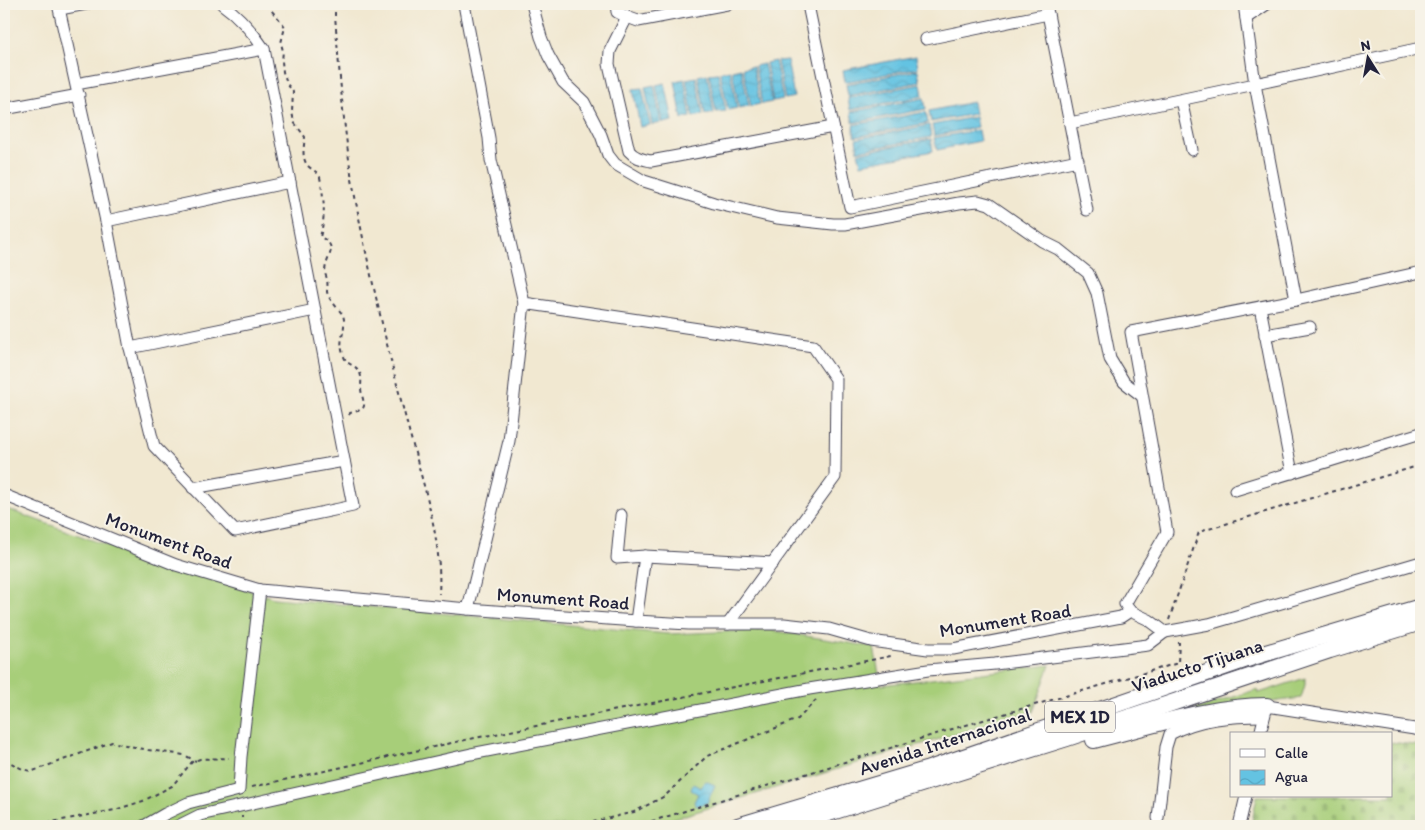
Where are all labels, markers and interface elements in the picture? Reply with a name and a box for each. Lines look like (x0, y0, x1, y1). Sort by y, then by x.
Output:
north arrow (1342, 32, 1392, 82)
text: N (1359, 36, 1372, 55)
street label: Monument Road (102, 507, 235, 574)
street label: Monument Road (496, 582, 630, 615)
street label: Monument Road (938, 599, 1073, 642)
street label: Viaducto Tijuana (1129, 633, 1266, 697)
road number: MEX 1D (1045, 702, 1115, 732)
street label: Avenida Internacional (856, 703, 1035, 780)
legend (1230, 732, 1392, 798)
text: Calle (1275, 744, 1308, 762)
text: Agua (1275, 768, 1309, 786)

